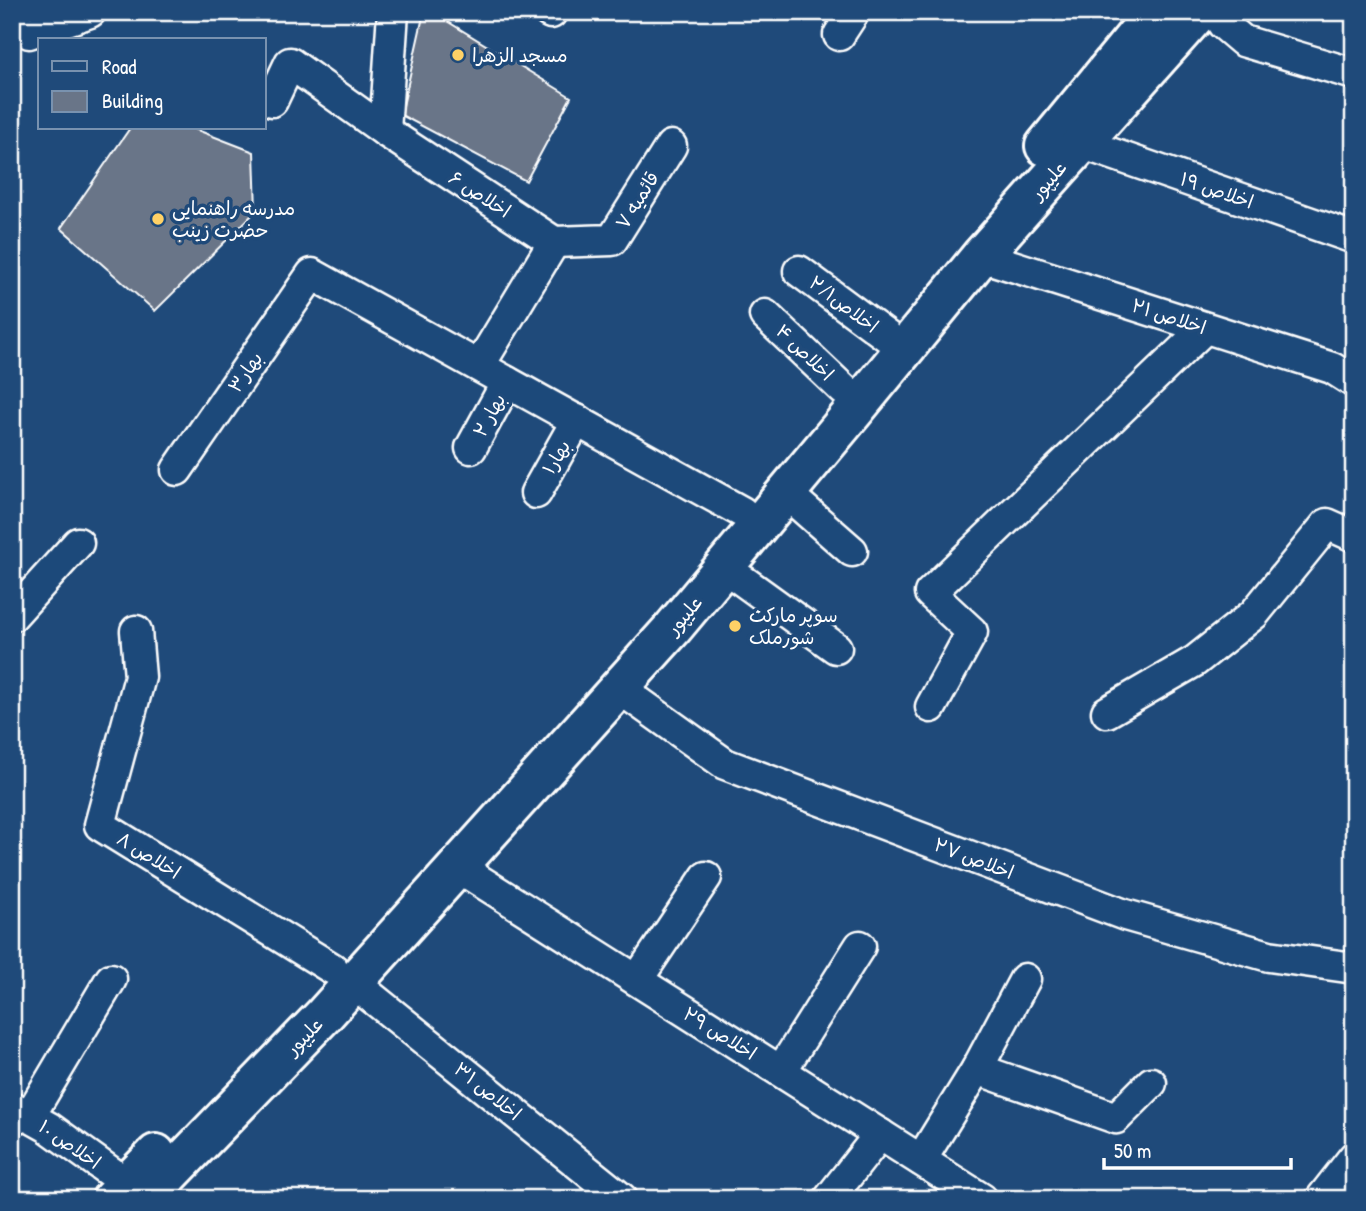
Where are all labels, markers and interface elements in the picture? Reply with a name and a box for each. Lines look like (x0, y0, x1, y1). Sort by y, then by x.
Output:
legend (38, 38, 266, 130)
place label: مسجد الزهرا (472, 42, 567, 68)
marker: مسجد الزهرا (450, 47, 466, 63)
text: Road (102, 52, 136, 81)
text: Building (102, 86, 163, 115)
street label: علیپور (1023, 155, 1072, 207)
street label: اخلاص ۶ (444, 164, 516, 224)
street label: اخلاص ۱۹ (1177, 165, 1257, 215)
street label: قائمیه ۷ (609, 166, 665, 234)
place label: مدرسه راهنمایی حضرت زینب (172, 195, 295, 243)
marker: مدرسه راهنمایی حضرت زینب (150, 211, 166, 227)
street label: اخلاص۲/۱ (804, 269, 884, 339)
street label: اخلاص ۲۱ (1128, 292, 1210, 340)
street label: اخلاص ۴ (770, 318, 840, 386)
street label: بهار۳ (222, 346, 268, 398)
street label: بهار ۲ (466, 389, 512, 441)
street label: بهار۱ (536, 435, 576, 479)
street label: علیپور (659, 590, 708, 642)
place label: سوپر مارکت شورملک (749, 602, 838, 650)
marker: سوپر مارکت شورملک (727, 618, 743, 634)
street label: اخلاص ۸ (112, 825, 186, 885)
street label: اخلاص ۲۷ (930, 831, 1018, 885)
street label: اخلاص ۲۹ (678, 1000, 762, 1066)
street label: علیپور (278, 1011, 329, 1062)
street label: اخلاص ۳۱ (449, 1056, 527, 1126)
street label: اخلاص ۱۰ (34, 1113, 106, 1175)
scale bar (1104, 1127, 1291, 1171)
text: 50 m (1114, 1136, 1151, 1165)

